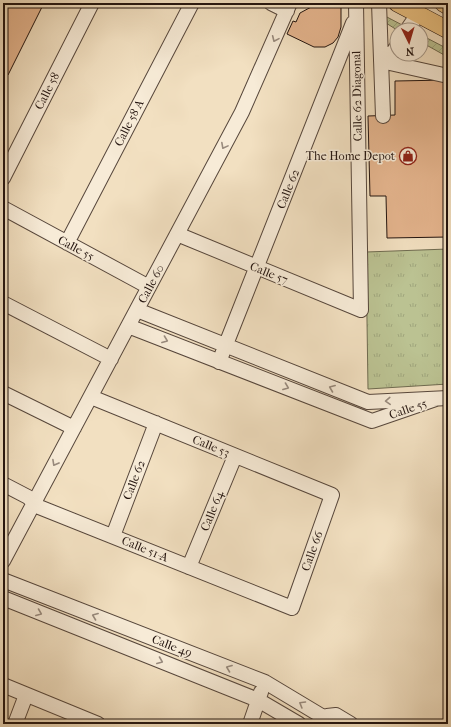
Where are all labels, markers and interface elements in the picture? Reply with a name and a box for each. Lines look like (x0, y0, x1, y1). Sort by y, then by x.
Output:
north arrow (389, 22, 429, 62)
one-way arrow (272, 34, 280, 42)
text: N (404, 45, 415, 58)
street label: Calle 62 Diagonal (349, 50, 365, 141)
street label: Calle 58 (32, 70, 62, 112)
street label: Calle 58 A (111, 97, 147, 149)
one-way arrow (221, 142, 229, 149)
shop icon: The Home Depot (398, 146, 418, 166)
place label: The Home Depot (306, 149, 396, 163)
street label: Calle 62 (274, 167, 302, 211)
street label: Calle 55 (55, 233, 97, 263)
street label: Calle 57 (248, 259, 290, 287)
street label: Calle 60 (135, 262, 167, 306)
one-way arrow (161, 336, 168, 344)
one-way arrow (282, 383, 289, 391)
one-way arrow (328, 384, 335, 392)
street label: Calle 55 (387, 396, 429, 422)
one-way arrow (385, 397, 391, 406)
street label: Calle 53 (190, 432, 232, 460)
one-way arrow (53, 458, 60, 466)
street label: Calle 62 (120, 458, 148, 502)
street label: Calle 64 (198, 488, 227, 533)
street label: Calle 66 (298, 529, 326, 573)
street label: Calle 51-A (120, 533, 171, 565)
one-way arrow (36, 608, 43, 616)
one-way arrow (91, 612, 98, 620)
street label: Calle 49 (150, 632, 194, 660)
one-way arrow (157, 656, 164, 664)
one-way arrow (225, 665, 233, 673)
one-way arrow (299, 702, 306, 709)

